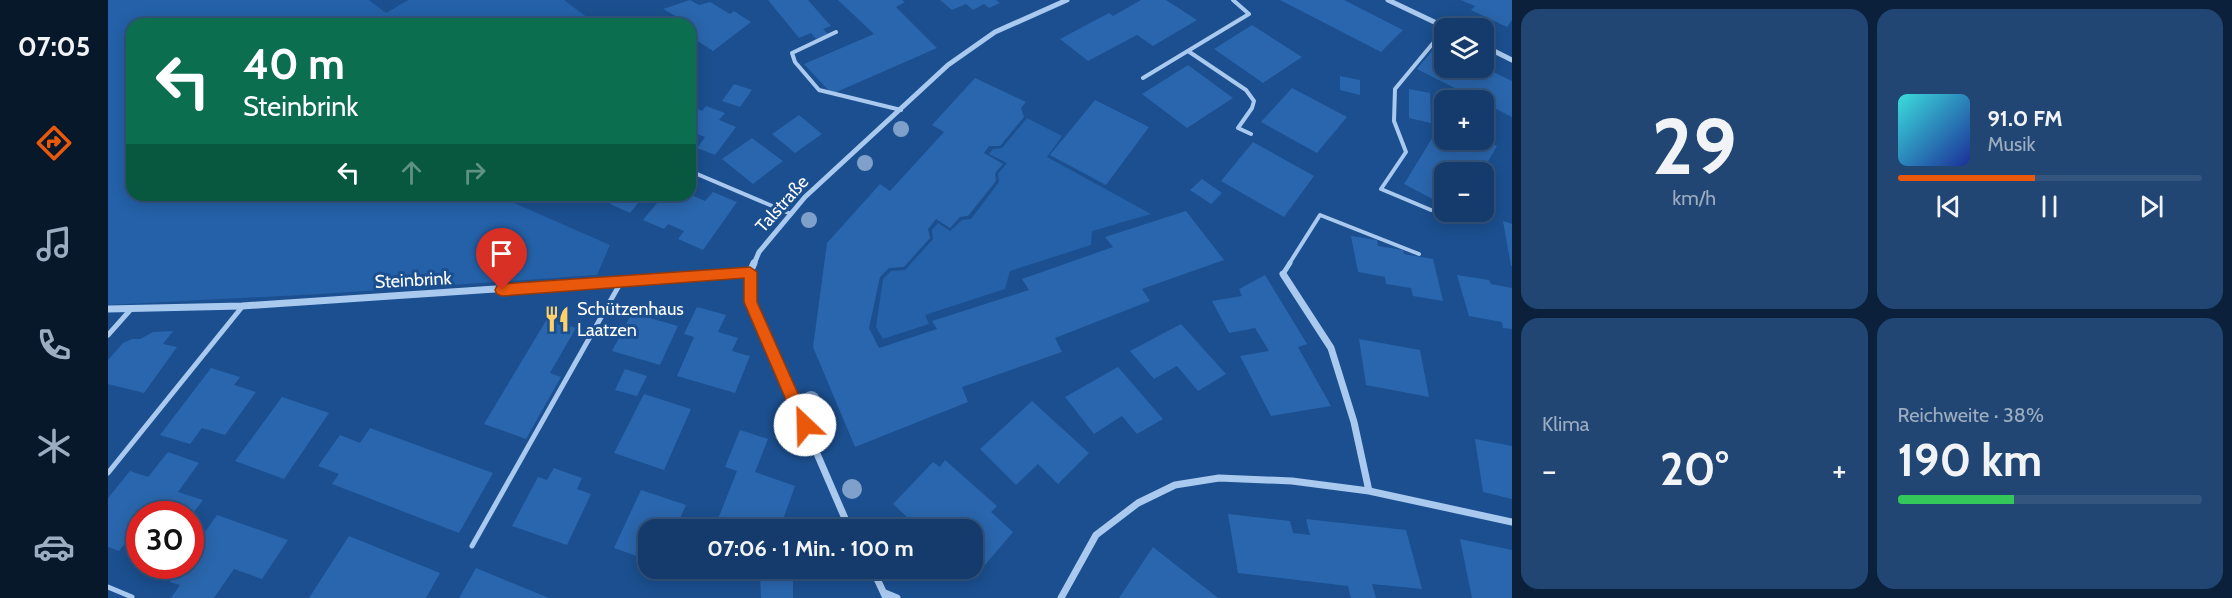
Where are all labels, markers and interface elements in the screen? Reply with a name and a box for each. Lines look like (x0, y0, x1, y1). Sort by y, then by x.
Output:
map controls (1434, 18, 1494, 222)
button: layers (1434, 18, 1494, 78)
text: 07:05 (18, 30, 90, 63)
text: 40 m (243, 38, 345, 90)
icon: left (144, 42, 222, 120)
text: Steinbrink (243, 90, 358, 123)
button: + (1434, 90, 1494, 150)
text: 29 (1652, 99, 1737, 194)
text: 91.0 FM (1988, 105, 2063, 132)
icon: directions (33, 122, 75, 164)
text: Musik (1988, 132, 2035, 156)
icon: left (332, 156, 365, 189)
icon: ahead (395, 156, 428, 189)
icon: right (458, 156, 491, 189)
button: − (1434, 162, 1494, 222)
street label: Talstraße (751, 171, 813, 237)
text: km/h (1672, 186, 1716, 210)
icon: previous (1932, 190, 1965, 223)
icon: pause (2033, 190, 2066, 223)
icon: next (2135, 190, 2168, 223)
icon: music (33, 223, 75, 265)
pin (476, 228, 527, 290)
icon: arrive (485, 237, 518, 270)
street label: Steinbrink (374, 267, 453, 293)
place label: Schützenhaus Laatzen (577, 298, 684, 341)
restaurant icon: Schützenhaus Laatzen (542, 304, 572, 334)
icon: phone (33, 324, 75, 366)
position arrow (773, 393, 837, 457)
text: Reichweite · 38% (1898, 403, 2044, 427)
text: Klima (1542, 412, 1589, 436)
icon: climate (33, 425, 75, 467)
text: 190 km (1898, 433, 2042, 487)
text: 20° (1660, 442, 1729, 496)
text: − (1542, 450, 1557, 490)
text: + (1832, 450, 1847, 490)
speed limit sign: 30 (126, 501, 204, 579)
icon: car (33, 526, 75, 568)
text: 07:06 · 1 Min. · 100 m (707, 535, 914, 562)

